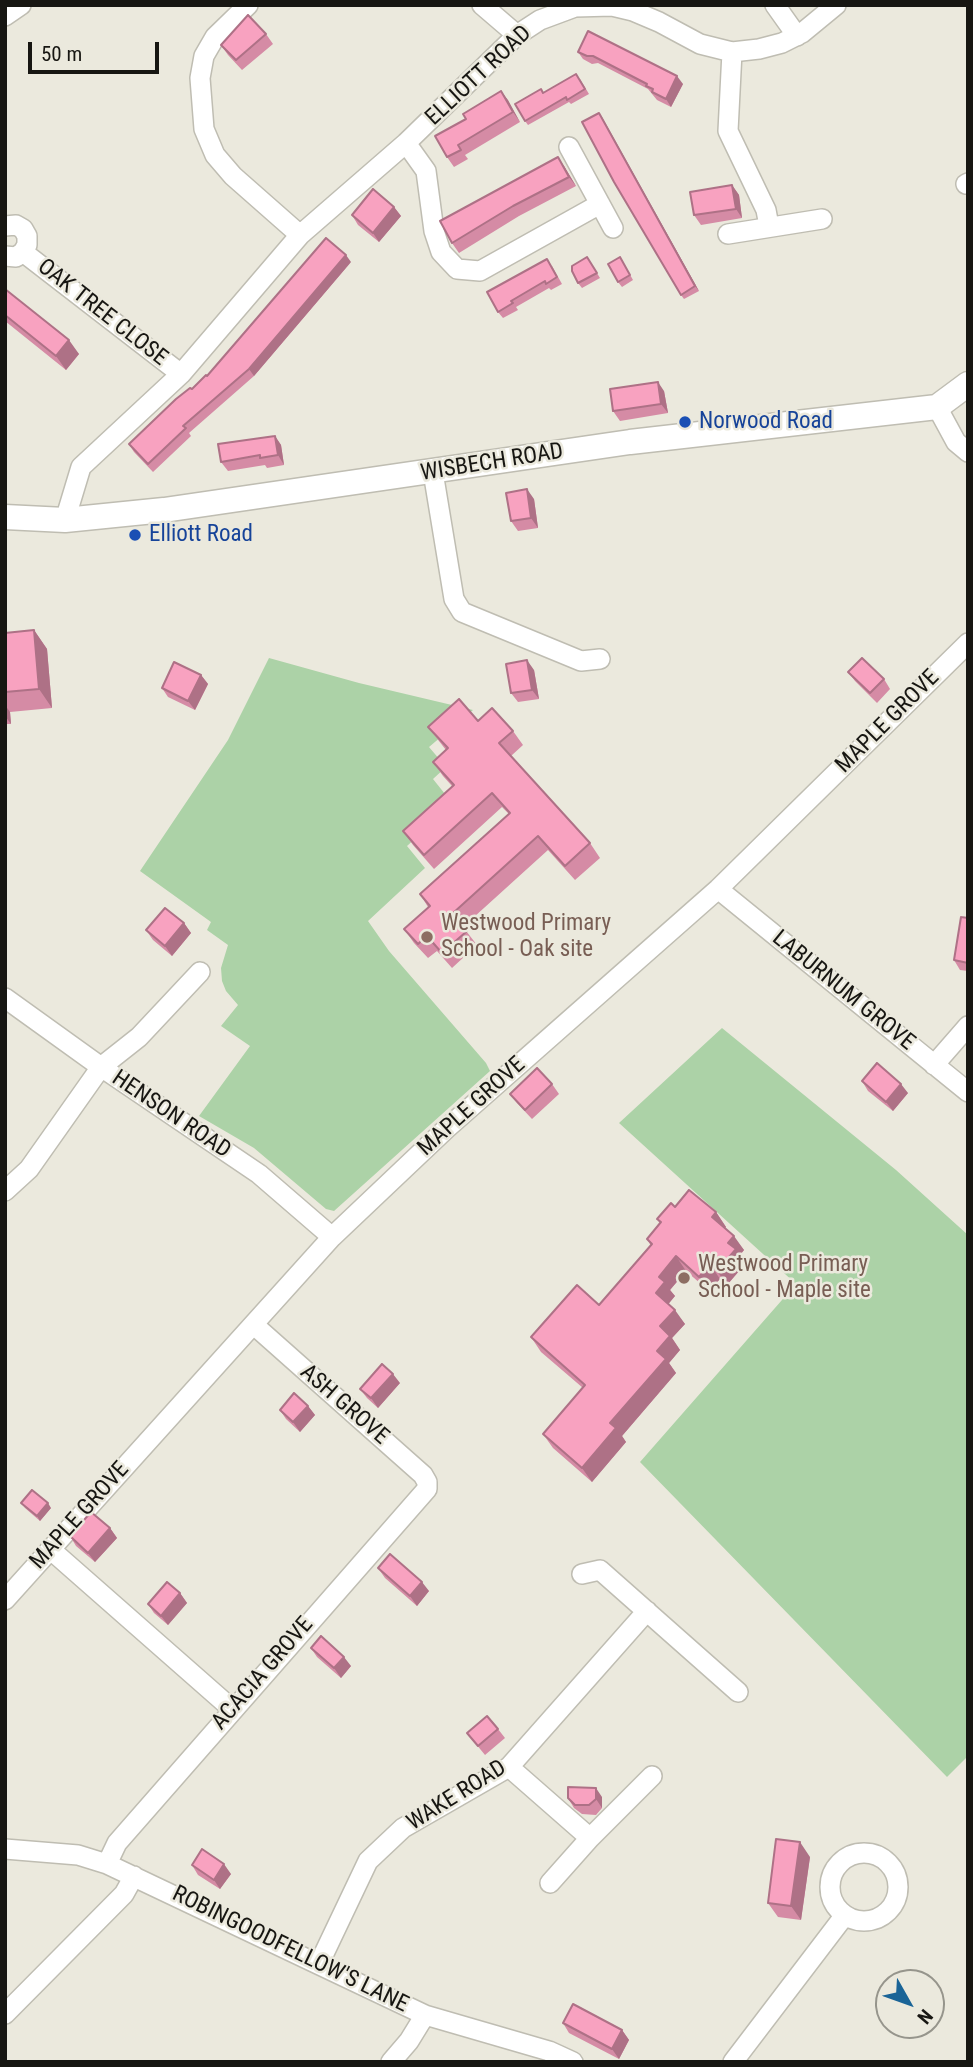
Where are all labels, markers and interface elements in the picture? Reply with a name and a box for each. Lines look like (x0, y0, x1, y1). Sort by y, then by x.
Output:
street label: ELLIOTT ROAD (421, 20, 537, 132)
scale bar (32, 28, 163, 72)
text: 50 m (41, 42, 82, 66)
street label: OAK TREE CLOSE (31, 254, 173, 372)
place label: Norwood Road (699, 408, 833, 436)
marker: Norwood Road (677, 414, 693, 430)
street label: WISBECH ROAD (419, 438, 565, 488)
place label: Elliott Road (149, 521, 253, 549)
marker: Elliott Road (127, 527, 143, 543)
street label: MAPLE GROVE (831, 665, 945, 779)
place label: Westwood Primary School - Oak site (441, 910, 611, 964)
street label: LABURNUM GROVE (766, 925, 920, 1057)
marker: Westwood Primary School - Oak site (419, 929, 435, 945)
street label: MAPLE GROVE (413, 1052, 531, 1162)
street label: HENSON ROAD (106, 1065, 236, 1165)
place label: Westwood Primary School - Maple site (698, 1251, 871, 1305)
marker: Westwood Primary School - Maple site (676, 1270, 692, 1286)
street label: ASH GROVE (294, 1359, 394, 1451)
street label: MAPLE GROVE (25, 1457, 135, 1575)
street label: ACACIA GROVE (206, 1612, 320, 1736)
street label: WAKE ROAD (402, 1755, 512, 1837)
street label: ROBINGOODFELLOW'S LANE (167, 1881, 413, 2019)
north arrow (875, 1969, 945, 2039)
text: N (912, 2005, 937, 2028)

